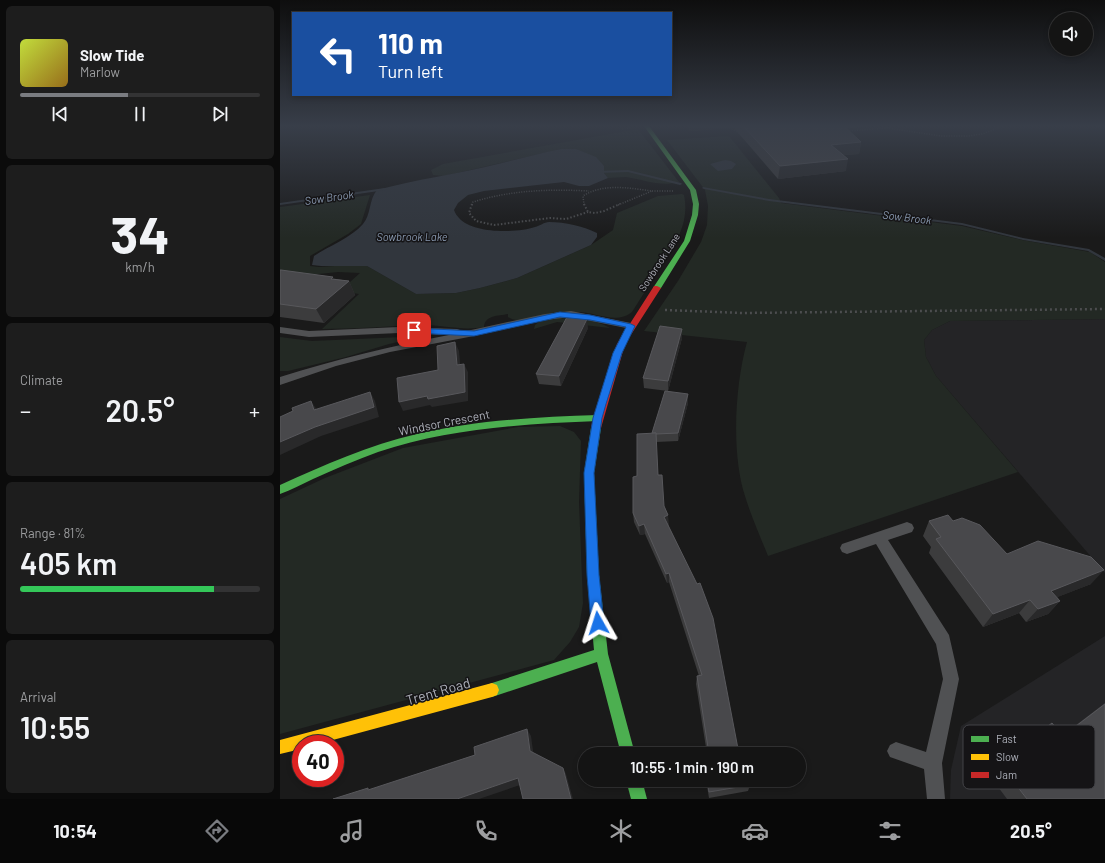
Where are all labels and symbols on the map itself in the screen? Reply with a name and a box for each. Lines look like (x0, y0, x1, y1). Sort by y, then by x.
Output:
water label: Sow Brook (304, 187, 355, 207)
water label: Sow Brook (882, 208, 933, 227)
water label: Sowbrook Lake (376, 230, 448, 243)
street label: Sowbrook Lane (636, 231, 682, 293)
pin (397, 313, 431, 347)
street label: Windsor Crescent (397, 406, 491, 438)
position arrow (577, 602, 619, 644)
street label: Trent Road (404, 674, 472, 708)
legend (963, 725, 1095, 789)
text: Fast (996, 732, 1017, 745)
speed limit sign: 40 (292, 735, 344, 787)
text: Slow (996, 750, 1019, 763)
text: Jam (996, 768, 1017, 781)

